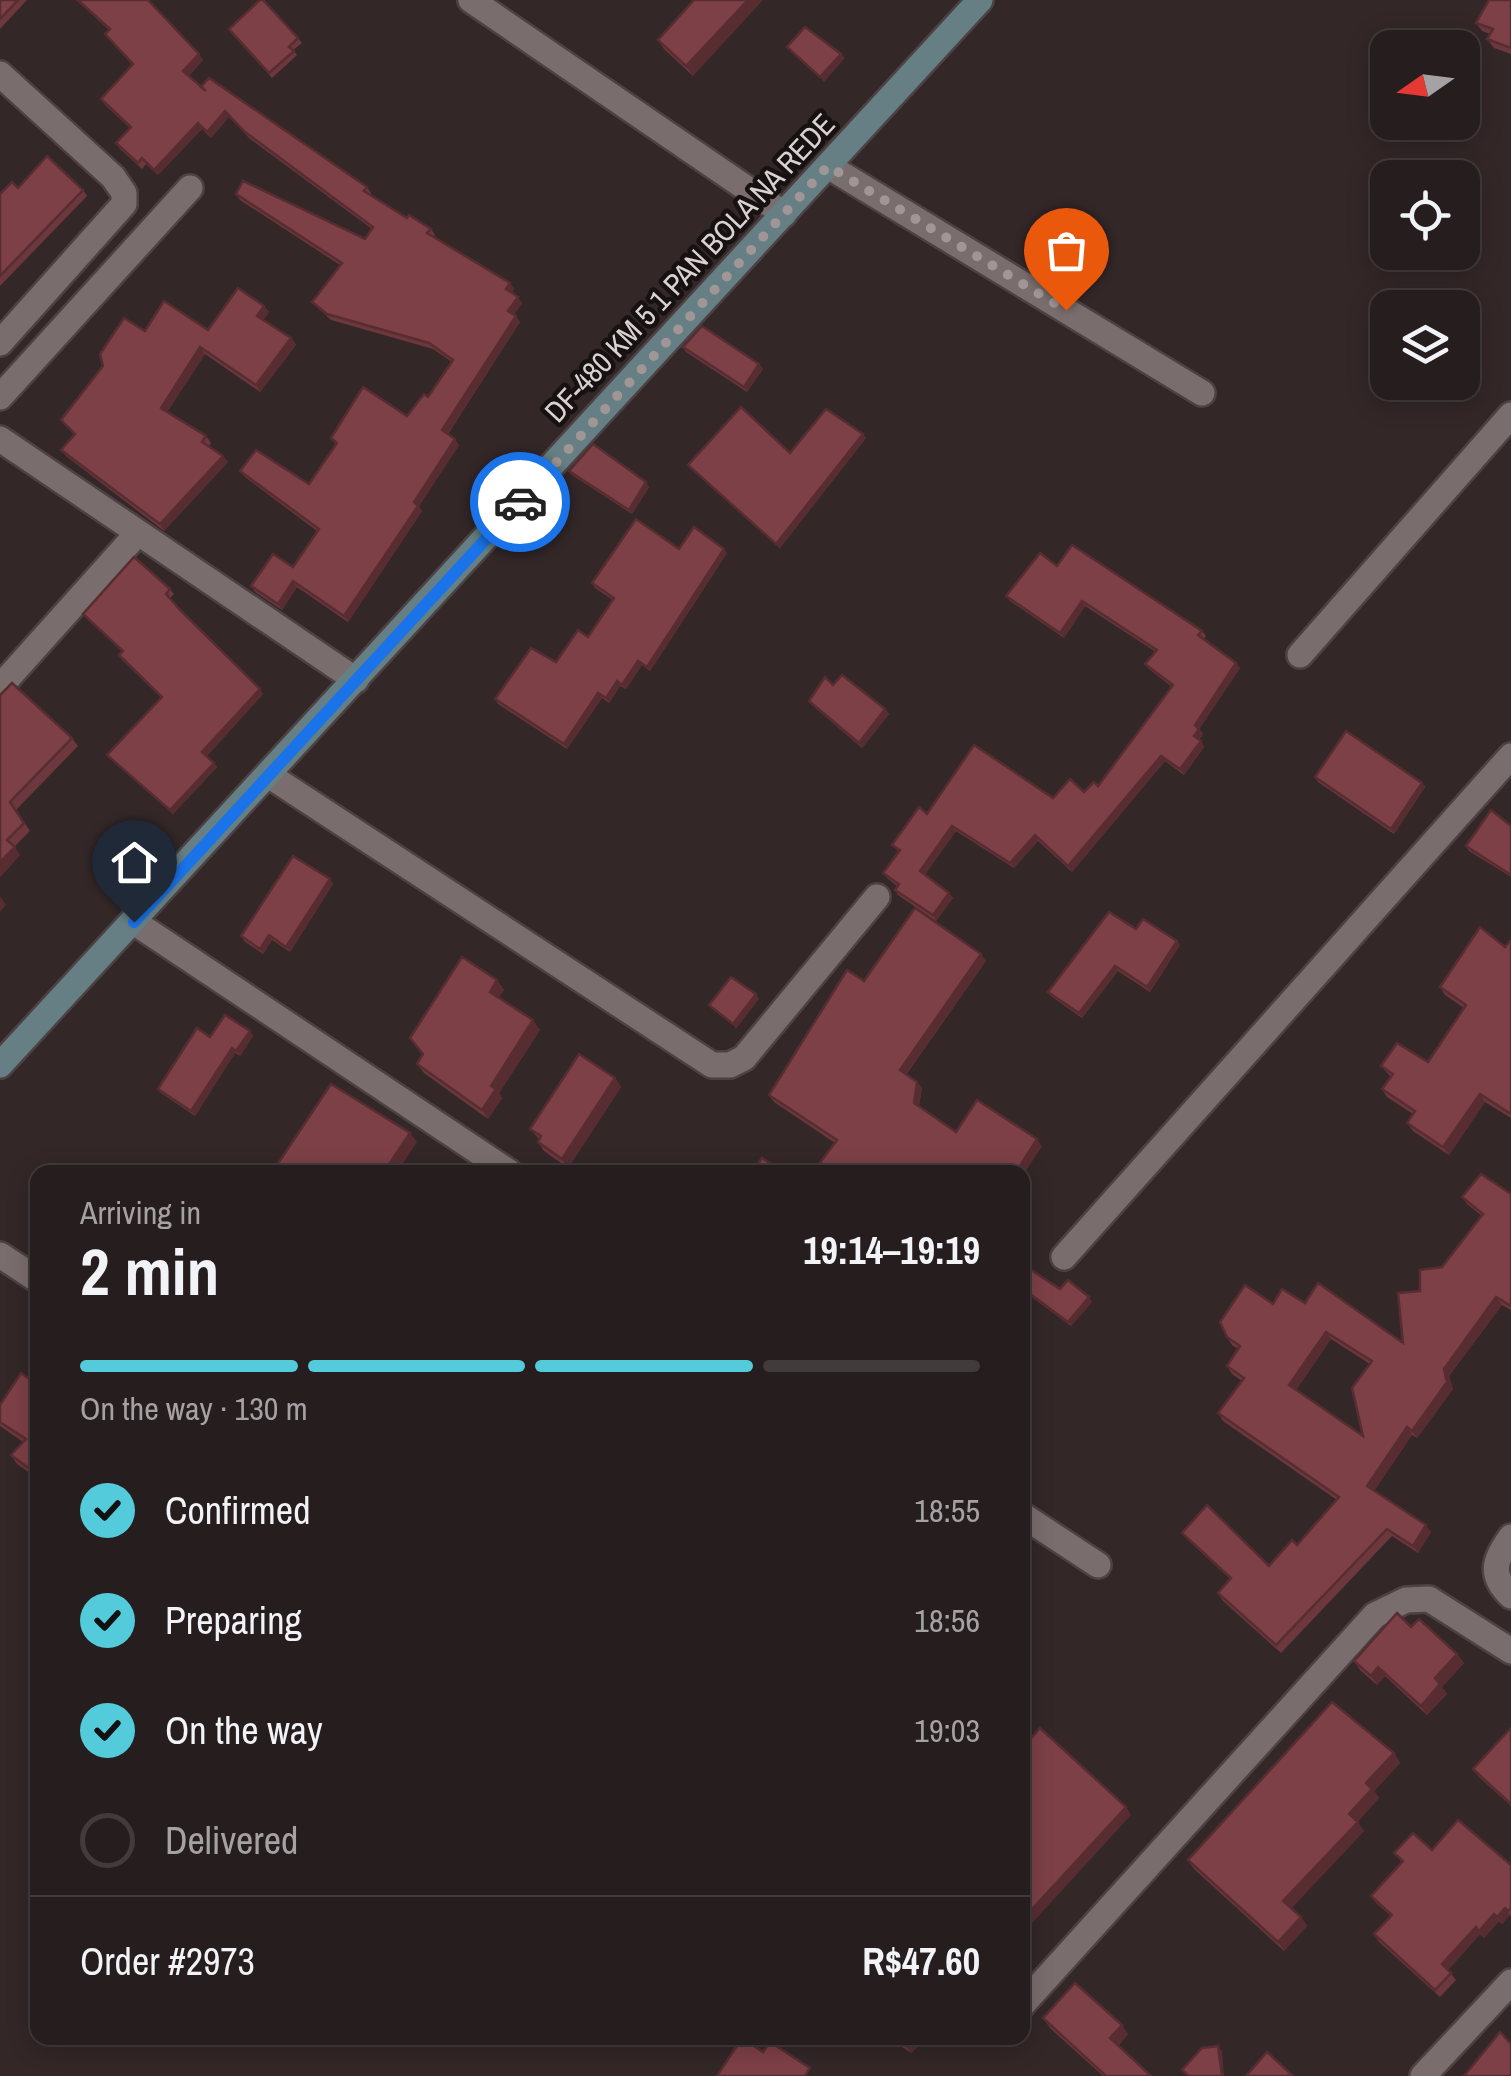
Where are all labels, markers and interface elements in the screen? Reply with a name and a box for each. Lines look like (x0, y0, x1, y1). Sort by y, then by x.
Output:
north arrow (1370, 30, 1480, 140)
map controls (1370, 30, 1480, 400)
street label: DF-480 KM 5 1 PAN BOLA NA REDE (535, 104, 843, 430)
button: locate (1370, 160, 1480, 270)
pin (1024, 208, 1109, 311)
icon: bag (1039, 223, 1094, 278)
button: layers (1370, 290, 1480, 400)
courier (470, 452, 570, 552)
icon: car (493, 475, 548, 530)
pin (92, 820, 177, 923)
icon: home (107, 835, 162, 890)
text: Arriving in (80, 1191, 201, 1234)
text: 19:14–19:19 (803, 1225, 980, 1276)
text: 2 min (80, 1228, 219, 1315)
text: On the way · 130 m (80, 1387, 308, 1430)
icon: check (80, 1483, 135, 1538)
text: Confirmed (165, 1485, 310, 1536)
text: 18:55 (914, 1489, 980, 1532)
icon: check (80, 1593, 135, 1648)
text: Preparing (165, 1595, 302, 1646)
text: 18:56 (914, 1599, 980, 1642)
icon: check (80, 1703, 135, 1758)
text: On the way (165, 1705, 323, 1756)
text: 19:03 (914, 1709, 980, 1752)
text: Delivered (165, 1815, 298, 1866)
text: Order #2973 (80, 1936, 255, 1987)
text: R$47.60 (862, 1936, 980, 1987)

